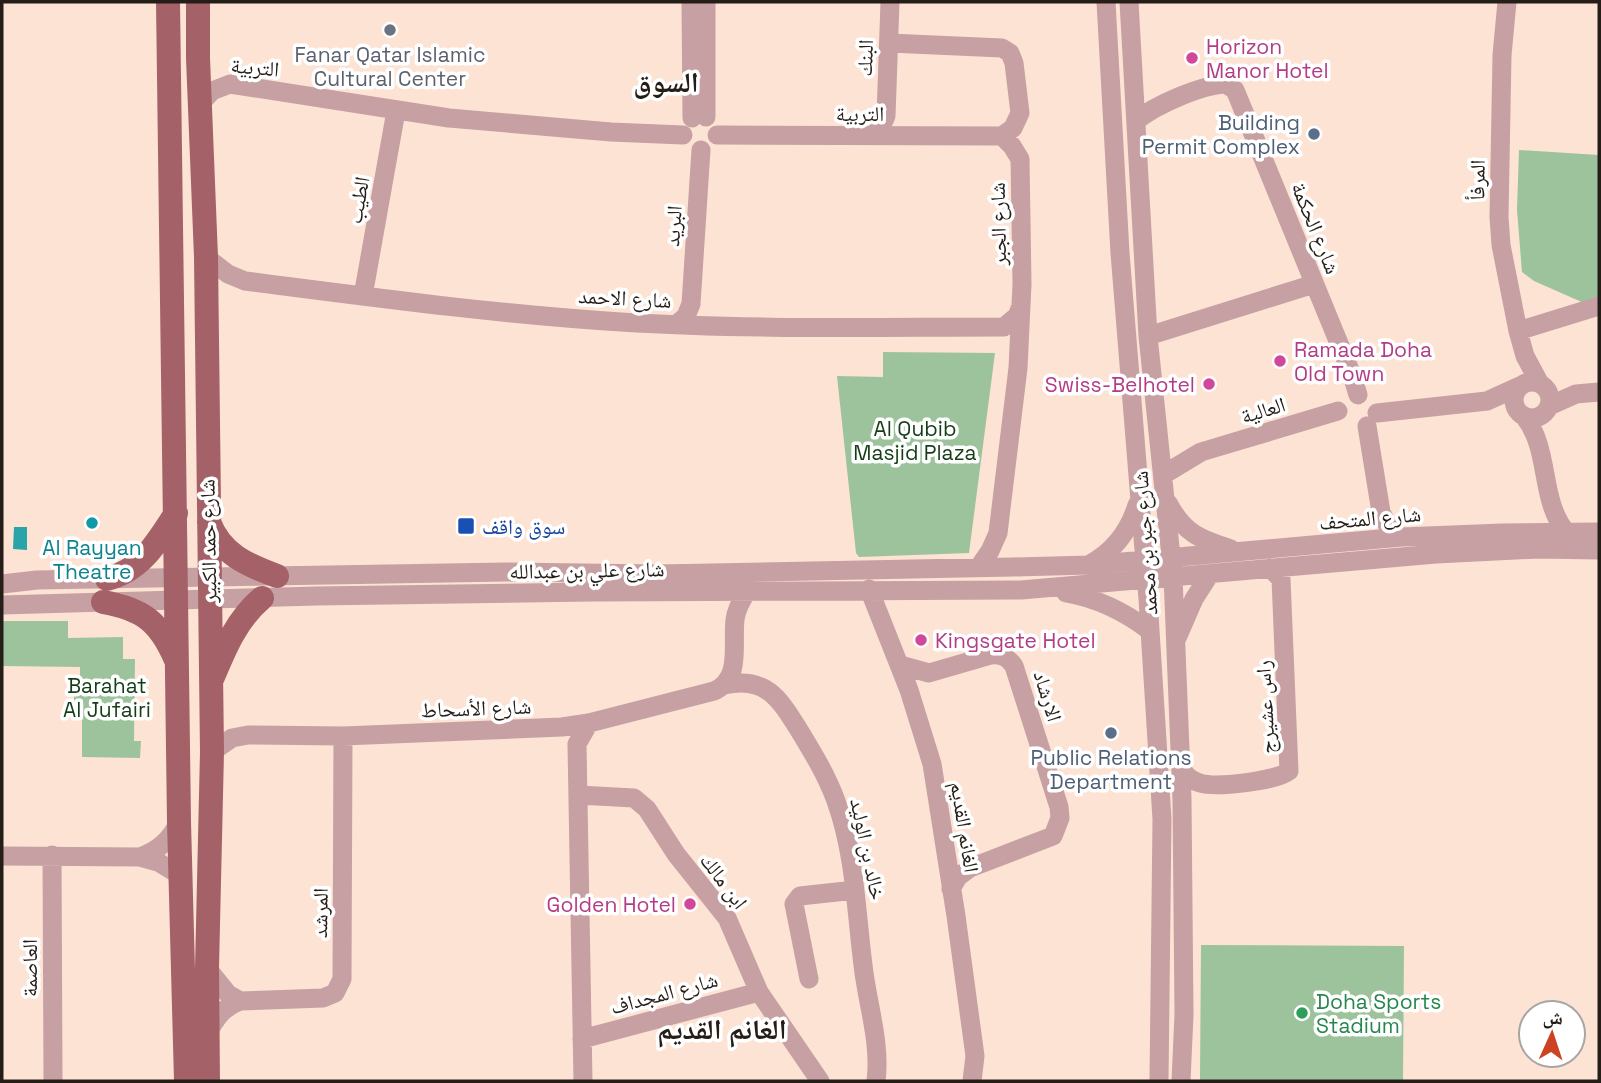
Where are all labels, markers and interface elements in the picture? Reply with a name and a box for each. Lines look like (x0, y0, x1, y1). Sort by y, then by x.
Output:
marker: Fanar Qatar Islamic Cultural Center (382, 22, 398, 38)
place label: Horizon Manor Hotel (1206, 33, 1329, 84)
street label: البنك (851, 39, 879, 77)
place label: Fanar Qatar Islamic Cultural Center (294, 41, 486, 92)
marker: Horizon Manor Hotel (1184, 50, 1200, 66)
street label: التربية (230, 51, 280, 83)
district label: السوق (633, 64, 699, 100)
street label: التربية (836, 100, 884, 127)
place label: Building Permit Complex (1142, 109, 1300, 160)
marker: Building Permit Complex (1306, 126, 1322, 142)
street label: المرفأ (1463, 159, 1491, 201)
street label: الطيب (341, 174, 375, 226)
street label: شارع الحكمة (1285, 178, 1347, 278)
street label: شارع الجبر (984, 182, 1012, 267)
street label: البريد (658, 204, 688, 248)
street label: شارع الاحمد (578, 282, 672, 314)
place label: Ramada Doha Old Town (1294, 336, 1432, 387)
marker: Ramada Doha Old Town (1272, 353, 1288, 369)
place label: Swiss-Belhotel (1045, 371, 1195, 398)
marker: Swiss-Belhotel (1201, 376, 1217, 392)
street label: العالية (1238, 391, 1288, 429)
park label: Al Qubib Masjid Plaza (853, 415, 977, 466)
street label: شارع جبر بن محمد (1126, 470, 1164, 616)
street label: شارع حمد الكبير (193, 479, 223, 604)
street label: شارع المتحف (1318, 500, 1422, 536)
place label: سوق واقف (482, 513, 565, 540)
marker: Al Rayyan Theatre (84, 515, 100, 531)
marker: سوق واقف (456, 516, 476, 536)
place label: Al Rayyan Theatre (42, 534, 142, 585)
street label: شارع علي بن عبدالله (509, 555, 665, 588)
place label: Kingsgate Hotel (935, 627, 1096, 654)
marker: Kingsgate Hotel (913, 632, 929, 648)
street label: راس عشيرج (1249, 660, 1281, 754)
street label: الارشاد (1028, 667, 1068, 725)
park label: Barahat Al Jufairi (63, 672, 151, 723)
street label: شارع الأسحاط (420, 693, 532, 723)
marker: Public Relations Department (1103, 725, 1119, 741)
place label: Public Relations Department (1030, 744, 1192, 795)
street label: الغانم القديم (944, 780, 985, 874)
street label: خالد بن الوليد (844, 796, 892, 902)
street label: ابن مالك (694, 848, 754, 914)
street label: المرشد (306, 888, 334, 938)
place label: Golden Hotel (547, 891, 676, 918)
marker: Golden Hotel (682, 896, 698, 912)
street label: العاصمة (16, 939, 43, 997)
street label: شارع المجداف (607, 966, 721, 1020)
place label: Doha Sports Stadium (1316, 988, 1441, 1039)
north arrow (1517, 999, 1587, 1069)
marker: Doha Sports Stadium (1294, 1005, 1310, 1021)
text: ش (1542, 1005, 1564, 1031)
district label: الغانم القديم (657, 1011, 787, 1048)

